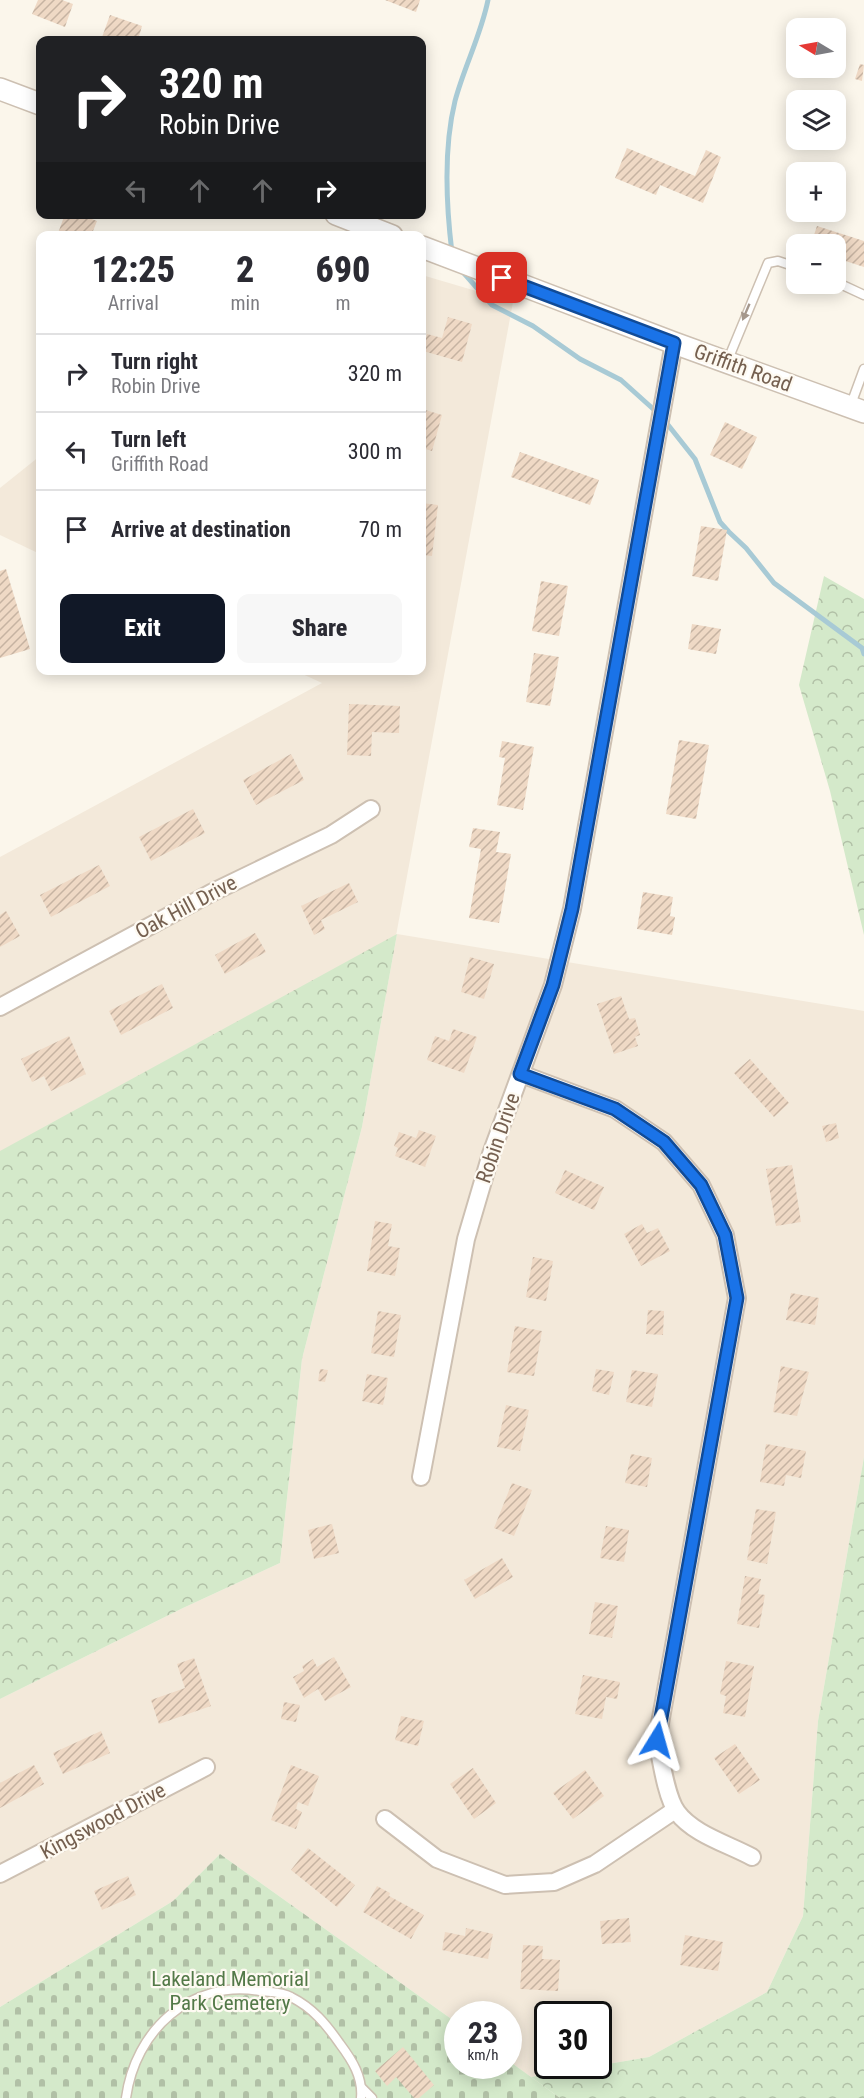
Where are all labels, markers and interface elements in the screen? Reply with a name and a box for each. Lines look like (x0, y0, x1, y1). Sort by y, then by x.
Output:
north arrow (786, 18, 846, 78)
map controls (786, 18, 846, 294)
text: 320 m (159, 59, 264, 108)
icon: right (60, 60, 138, 138)
button: layers (786, 90, 846, 150)
text: Robin Drive (159, 109, 280, 141)
button: + (786, 162, 846, 222)
icon: left (120, 174, 153, 207)
icon: ahead (183, 174, 216, 207)
icon: ahead (246, 174, 279, 207)
icon: right (309, 174, 342, 207)
button: − (786, 234, 846, 294)
text: 12:25 (92, 249, 175, 291)
text: 2 (236, 249, 254, 291)
text: 690 (315, 249, 370, 291)
pin (476, 252, 527, 303)
icon: arrive (485, 261, 518, 294)
text: Arrival (108, 291, 159, 315)
text: min (231, 291, 260, 315)
text: m (335, 291, 350, 315)
one-way arrow (741, 304, 751, 322)
street label: Griffith Road (691, 339, 795, 397)
text: Turn right (111, 349, 198, 374)
icon: right (60, 357, 93, 390)
text: 320 m (348, 361, 402, 386)
text: Robin Drive (111, 374, 200, 398)
text: Turn left (111, 427, 186, 452)
icon: left (60, 435, 93, 468)
text: 300 m (348, 439, 402, 464)
text: Griffith Road (111, 452, 209, 476)
icon: arrive (60, 513, 93, 546)
text: Arrive at destination (111, 517, 291, 542)
text: 70 m (359, 517, 402, 542)
button: Exit (60, 594, 225, 663)
button: Share (237, 594, 402, 663)
street label: Oak Hill Drive (131, 870, 241, 944)
street label: Robin Drive (471, 1090, 525, 1186)
position arrow (625, 1708, 689, 1772)
street label: Kingswood Drive (36, 1778, 170, 1864)
park label: Lakeland Memorial Park Cemetery (151, 1967, 309, 2015)
speed limit sign: 30 (534, 2001, 612, 2079)
text: 23 (468, 2015, 498, 2050)
text: km/h (468, 2046, 498, 2064)

